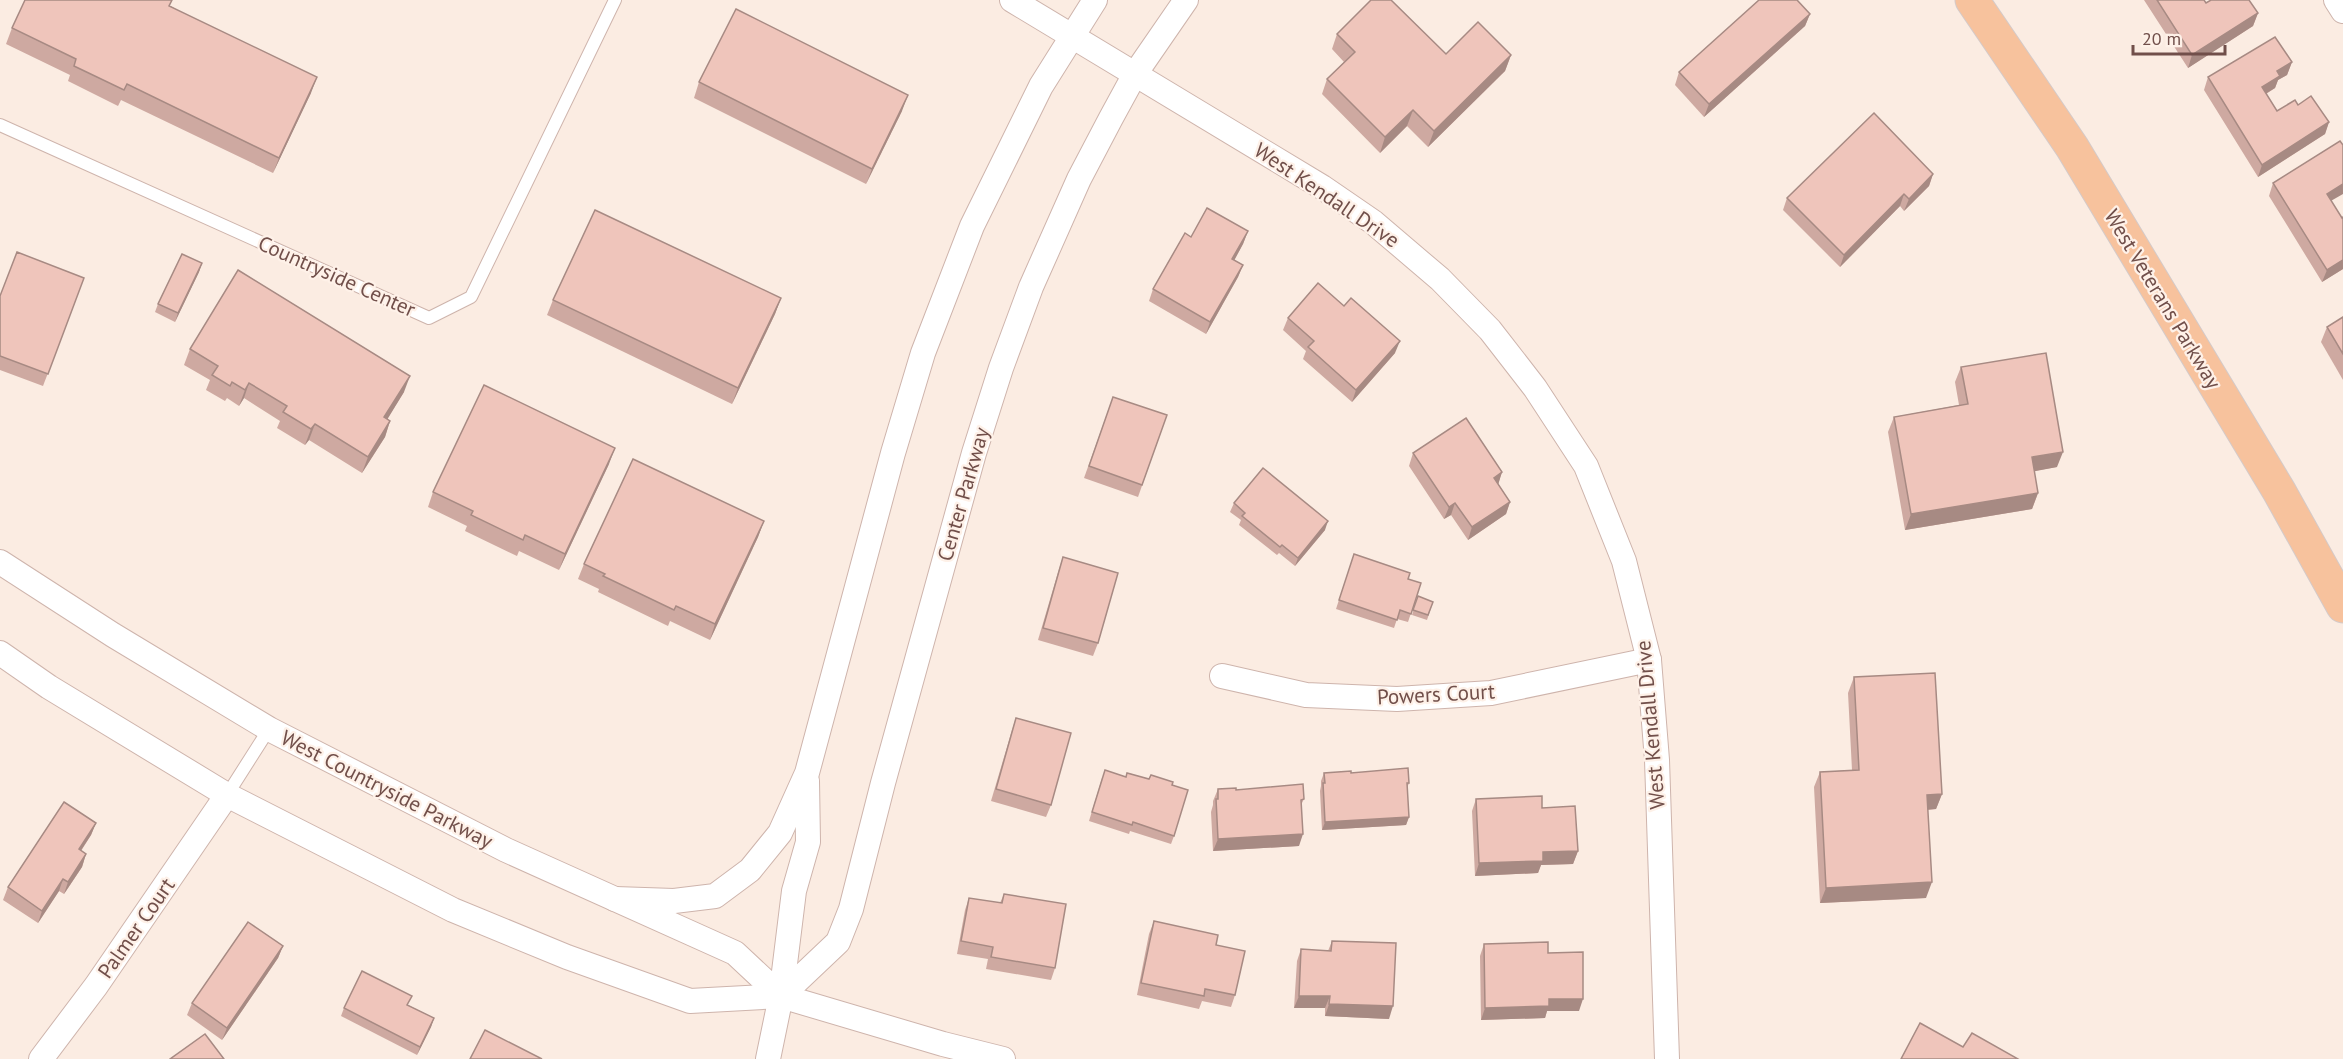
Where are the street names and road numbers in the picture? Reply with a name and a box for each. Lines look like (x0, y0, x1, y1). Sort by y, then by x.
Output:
street label: West Kendall Drive (1249, 136, 1405, 254)
street label: West Veterans Parkway (2099, 204, 2227, 394)
street label: Countryside Center (254, 229, 420, 323)
street label: Center Parkway (931, 424, 995, 564)
street label: West Kendall Drive (1629, 639, 1671, 811)
street label: Powers Court (1376, 677, 1496, 711)
street label: West Countryside Parkway (276, 724, 498, 854)
street label: Palmer Court (91, 872, 181, 984)

